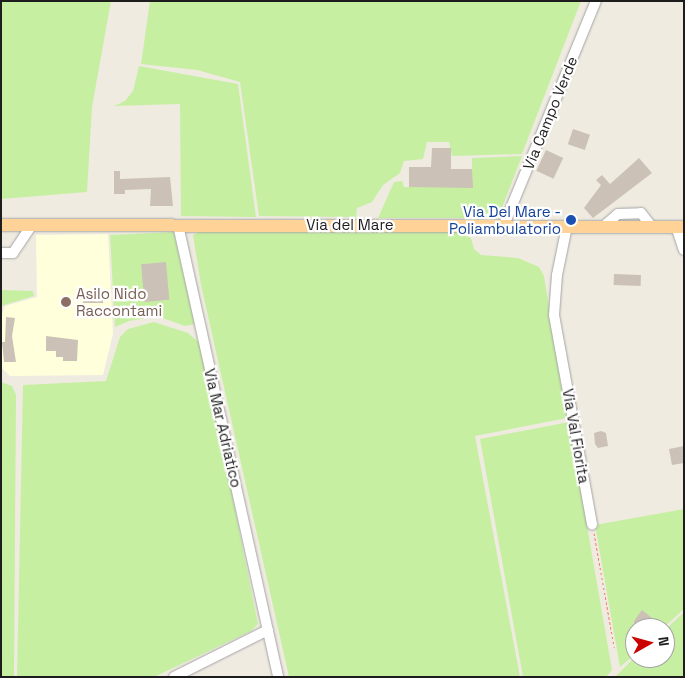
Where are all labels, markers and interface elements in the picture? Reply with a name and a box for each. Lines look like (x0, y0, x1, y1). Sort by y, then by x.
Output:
street label: Via Campo Verde (519, 54, 581, 172)
place label: Via Del Mare - Poliambulatorio (449, 202, 561, 237)
marker: Via Del Mare - Poliambulatorio (565, 214, 577, 226)
street label: Via del Mare (306, 216, 394, 234)
place label: Asilo Nido Raccontami (76, 284, 162, 319)
marker: Asilo Nido Raccontami (60, 296, 72, 308)
street label: Via Mar Adriatico (201, 367, 245, 489)
street label: Via Val Fiorita (559, 387, 593, 485)
north arrow (625, 618, 675, 668)
text: N (654, 636, 673, 647)

